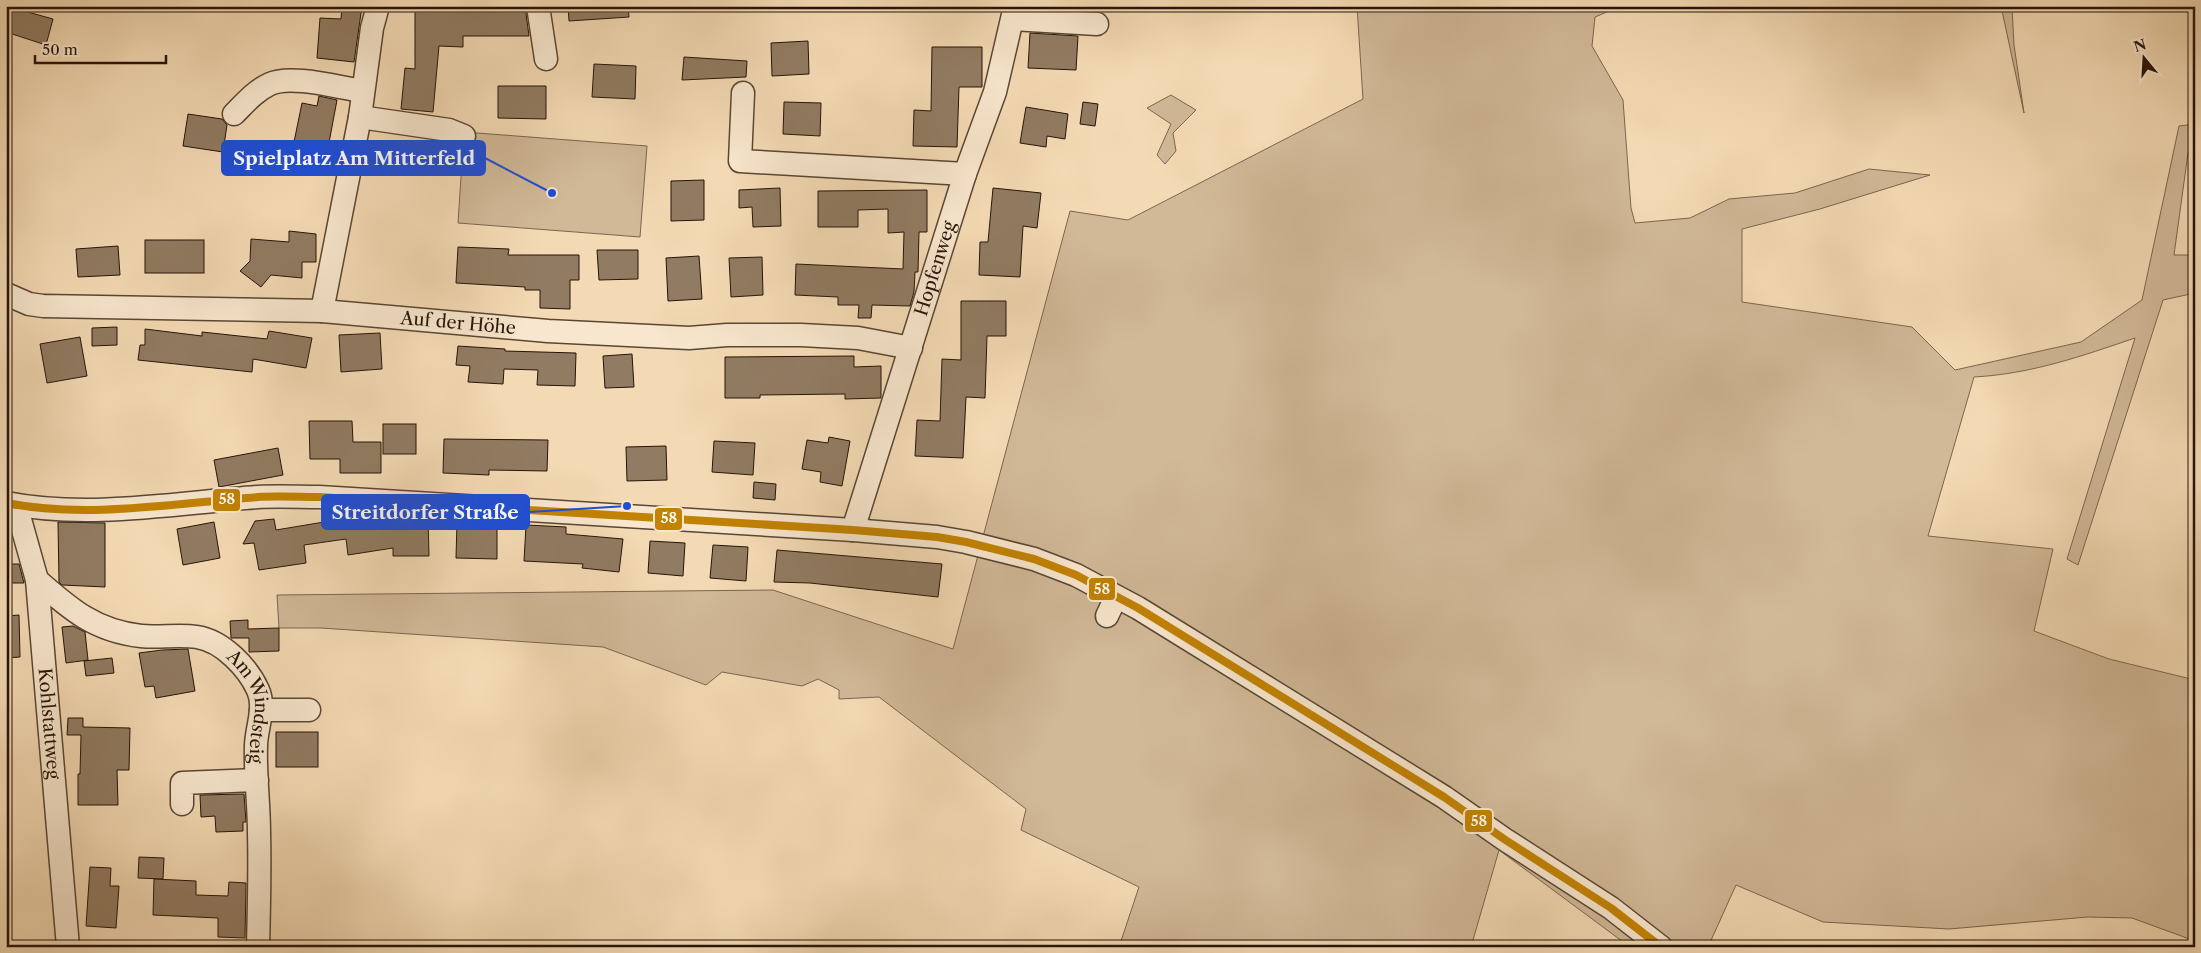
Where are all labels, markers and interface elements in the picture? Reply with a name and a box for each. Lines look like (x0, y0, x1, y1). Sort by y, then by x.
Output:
scale bar (35, 32, 166, 64)
north arrow (2118, 32, 2168, 82)
text: N (2131, 35, 2149, 56)
text: 50 m (42, 40, 78, 59)
callout: Spielplatz Am Mitterfeld (222, 141, 485, 175)
text: Spielplatz Am Mitterfeld (233, 147, 475, 170)
street label: Hopfenweg (910, 218, 961, 319)
street label: Auf der Höhe (398, 307, 517, 339)
line badge: 58 (212, 488, 241, 512)
text: 58 (219, 490, 235, 508)
callout: Streitdorfer Straße (322, 495, 529, 529)
text: Streitdorfer Straße (331, 501, 519, 524)
line badge: 58 (654, 507, 683, 531)
text: 58 (661, 509, 677, 527)
line badge: 58 (1088, 577, 1116, 601)
text: 58 (1094, 580, 1110, 598)
street label: Am Windsteig (222, 645, 272, 764)
street label: Kohlstattweg (33, 667, 65, 781)
line badge: 58 (1464, 809, 1493, 833)
text: 58 (1471, 812, 1487, 830)

